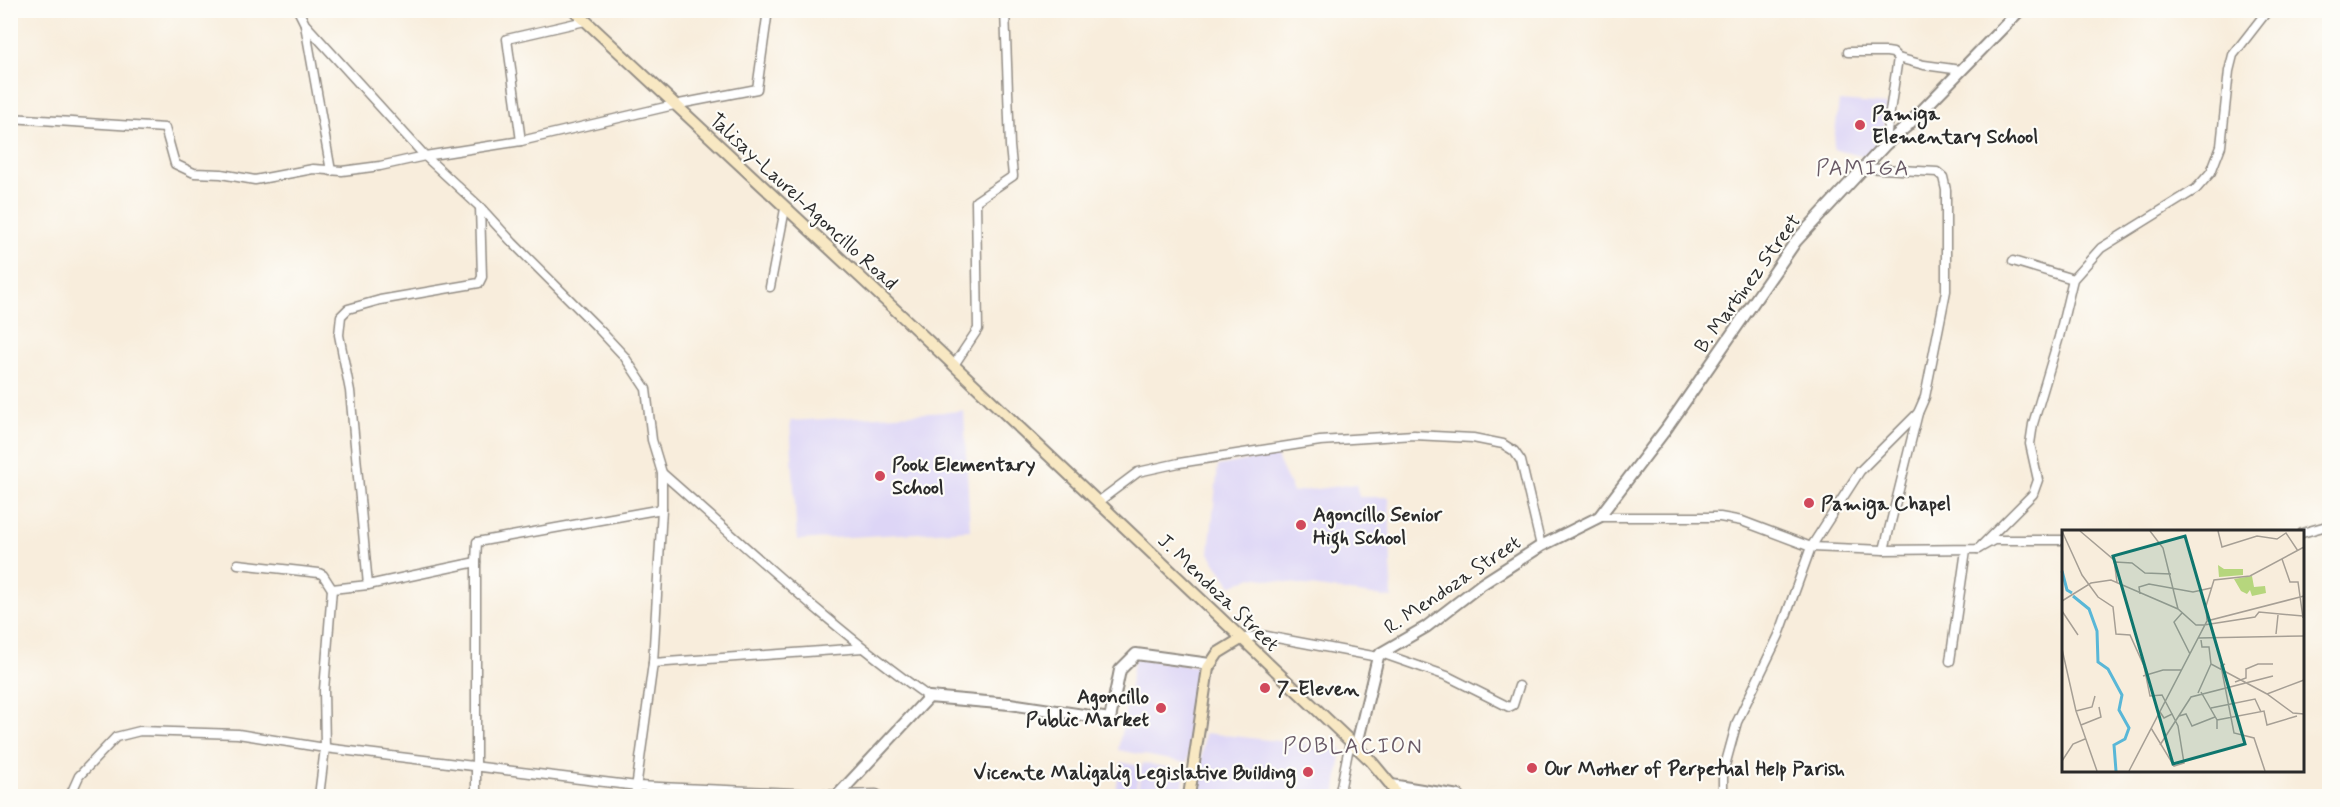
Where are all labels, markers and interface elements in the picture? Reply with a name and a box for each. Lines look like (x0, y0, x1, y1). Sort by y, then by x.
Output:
place label: Pamiga Elementary School (1872, 101, 2038, 151)
street label: Talisay-Laurel-Agoncillo Road (703, 107, 903, 297)
marker: Pamiga Elementary School (1853, 118, 1867, 132)
district label: PAMIGA (1816, 155, 1910, 183)
street label: B. Martinez Street (1689, 209, 1808, 359)
place label: Pook Elementary School (892, 452, 1035, 502)
marker: Pook Elementary School (873, 469, 887, 483)
place label: Pamiga Chapel (1821, 491, 1951, 520)
marker: Pamiga Chapel (1802, 496, 1816, 510)
place label: Agoncillo Senior High School (1313, 502, 1443, 554)
marker: Agoncillo Senior High School (1294, 518, 1308, 532)
street label: J. Mendoza Street (1151, 528, 1285, 658)
street label: R. Mendoza Street (1379, 529, 1527, 641)
inset map (2062, 530, 2304, 771)
place label: 7-Eleven (1277, 676, 1360, 703)
marker: 7-Eleven (1258, 681, 1272, 695)
place label: Agoncillo Public Market (1026, 684, 1150, 734)
marker: Agoncillo Public Market (1154, 701, 1168, 715)
district label: POBLACION (1283, 733, 1423, 761)
place label: Our Mother of Perpetual Help Parish (1544, 756, 1845, 783)
place label: Vicente Maligalig Legislative Building (974, 760, 1296, 789)
marker: Our Mother of Perpetual Help Parish (1525, 761, 1539, 775)
marker: Vicente Maligalig Legislative Building (1301, 765, 1315, 779)

